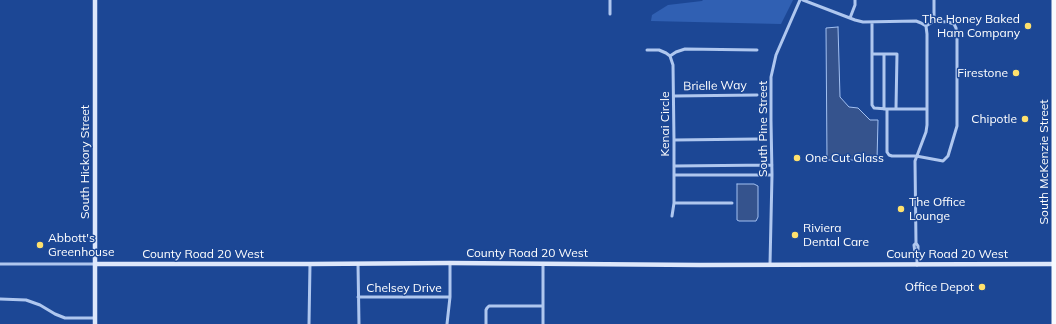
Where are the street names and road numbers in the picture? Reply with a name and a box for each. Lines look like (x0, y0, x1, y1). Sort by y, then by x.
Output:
street label: Brielle Way (683, 78, 747, 94)
street label: South Pine Street (756, 81, 770, 177)
street label: Kenai Circle (658, 92, 672, 156)
street label: South McKenzie Street (1037, 100, 1051, 224)
street label: South Hickory Street (78, 105, 92, 219)
street label: County Road 20 West (466, 246, 588, 260)
street label: County Road 20 West (142, 247, 264, 261)
street label: County Road 20 West (886, 247, 1008, 261)
street label: Chelsey Drive (366, 281, 442, 295)

